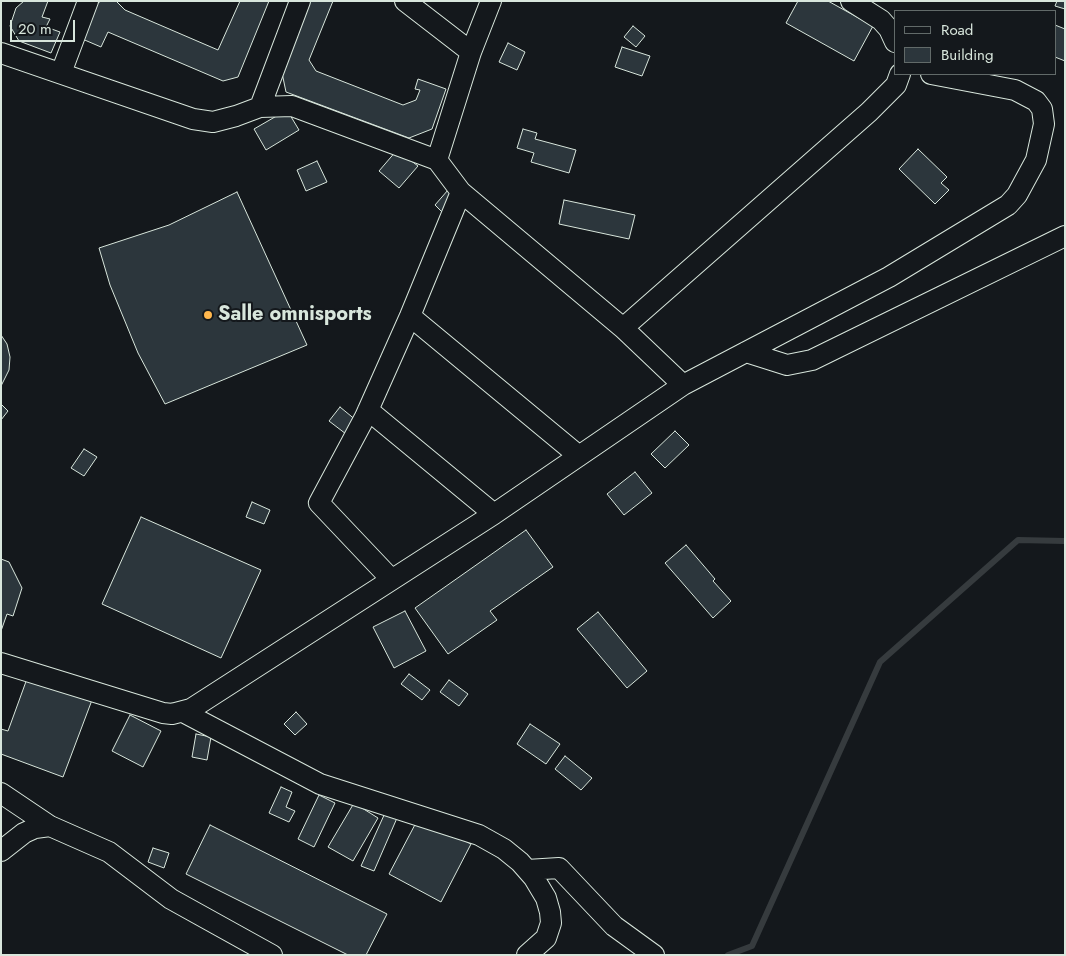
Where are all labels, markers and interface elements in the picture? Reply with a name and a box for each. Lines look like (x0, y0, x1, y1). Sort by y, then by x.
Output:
scale bar (12, 10, 78, 42)
legend (894, 10, 1056, 75)
text: 20 m (18, 18, 52, 40)
text: Road (941, 19, 973, 41)
text: Building (941, 44, 993, 66)
place label: Salle omnisports (218, 303, 372, 327)
marker: Salle omnisports (202, 309, 214, 321)

